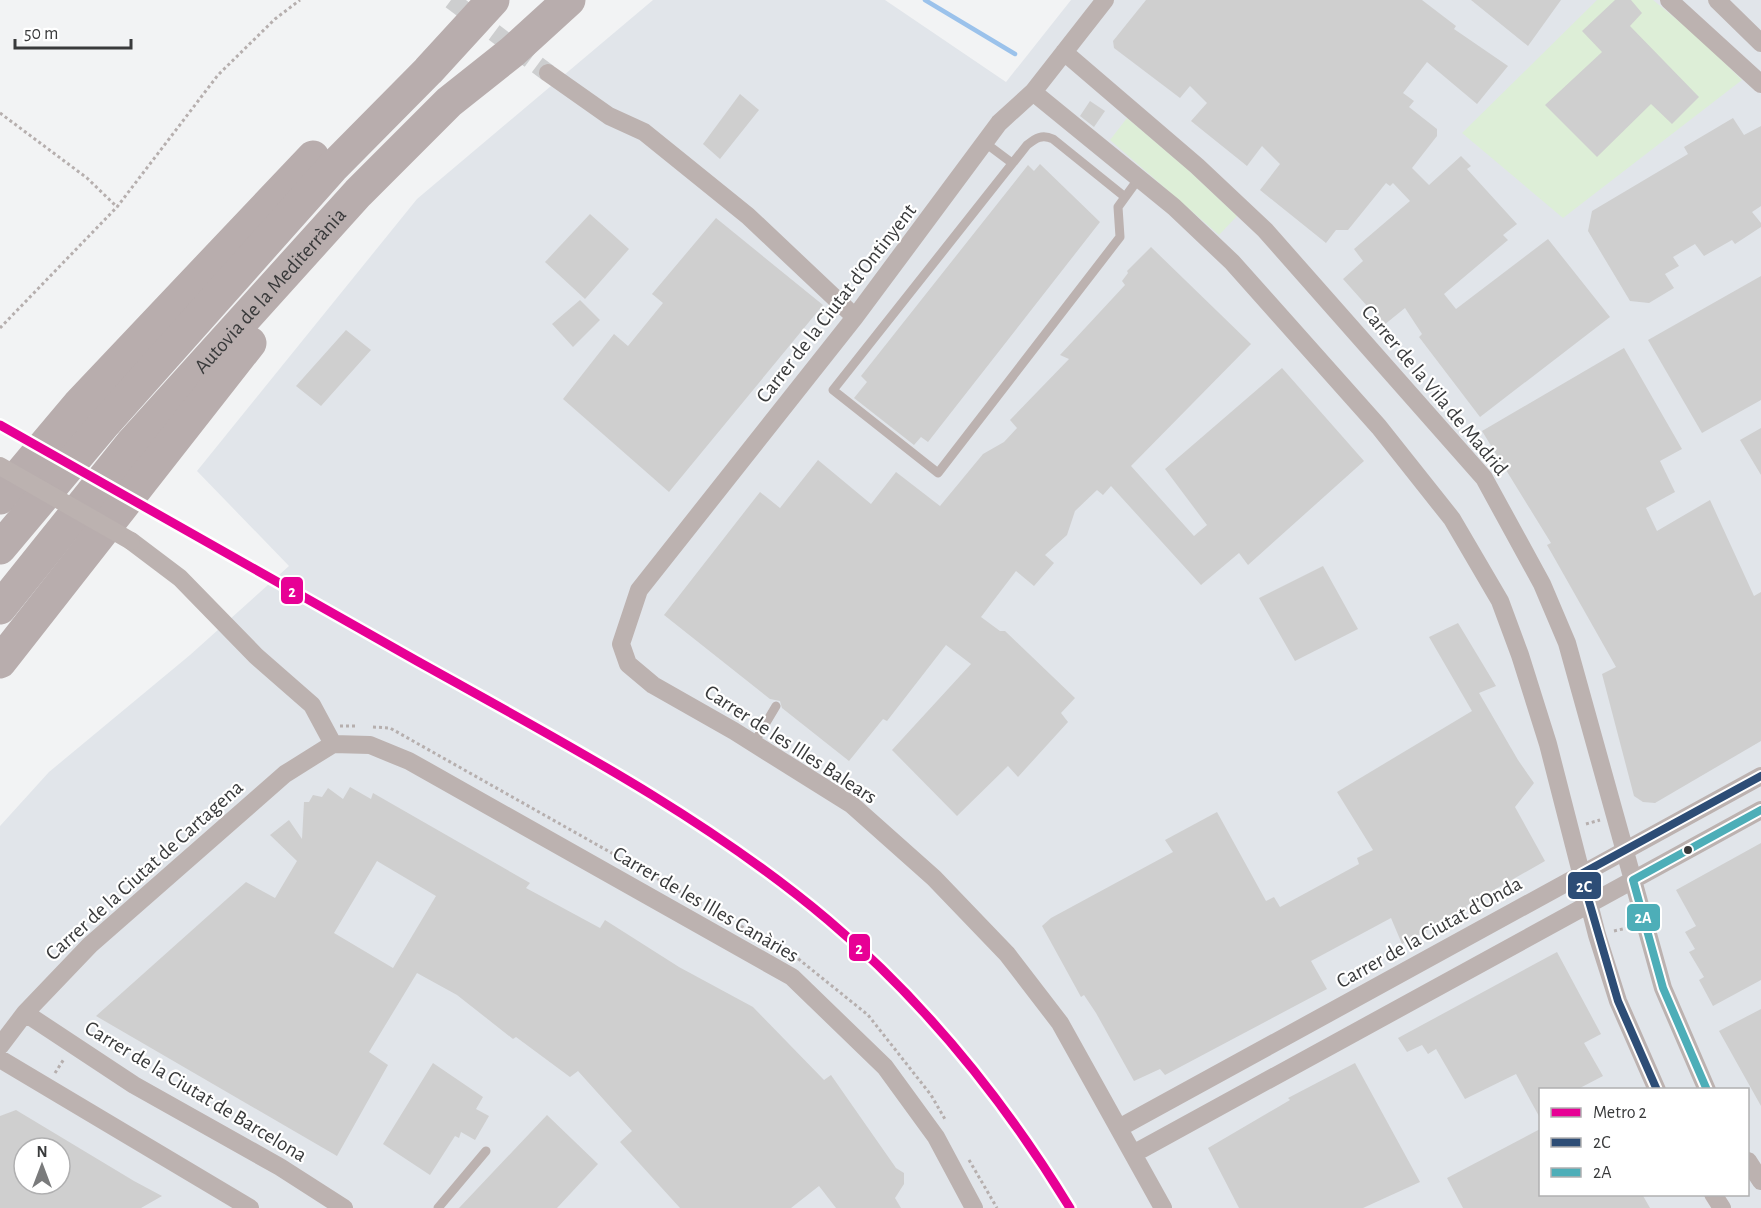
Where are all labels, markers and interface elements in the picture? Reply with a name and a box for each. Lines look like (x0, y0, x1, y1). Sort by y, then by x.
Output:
scale bar (15, 12, 130, 50)
text: 50 m (24, 25, 58, 43)
street label: Carrer de la Ciutat d'Ontinyent (752, 200, 921, 407)
street label: Autovia de la Mediterrània (190, 204, 350, 377)
street label: Carrer de la Vila de Madrid (1357, 301, 1512, 480)
line badge: 2 (280, 576, 304, 605)
text: 2 (288, 584, 296, 600)
street label: Carrer de les Illes Balears (701, 681, 881, 808)
street label: Carrer de la Ciutat de Cartagena (42, 776, 247, 964)
street label: Carrer de les Illes Canàries (609, 843, 802, 966)
unlabelled marker (1682, 844, 1694, 856)
line badge: 2C (1567, 871, 1602, 900)
street label: Carrer de la Ciutat d’Onda (1333, 873, 1526, 992)
text: 2C (1576, 879, 1593, 895)
line badge: 2A (1626, 903, 1661, 932)
text: 2A (1634, 910, 1652, 926)
line badge: 2 (848, 933, 871, 962)
text: 2 (855, 941, 863, 957)
street label: Carrer de la Ciutat de Barcelona (81, 1017, 311, 1166)
legend (1539, 1088, 1749, 1196)
text: Metro 2 (1593, 1104, 1647, 1122)
text: 2C (1593, 1134, 1611, 1152)
north arrow (12, 1136, 72, 1196)
text: N (36, 1144, 48, 1160)
text: 2A (1593, 1164, 1612, 1182)

